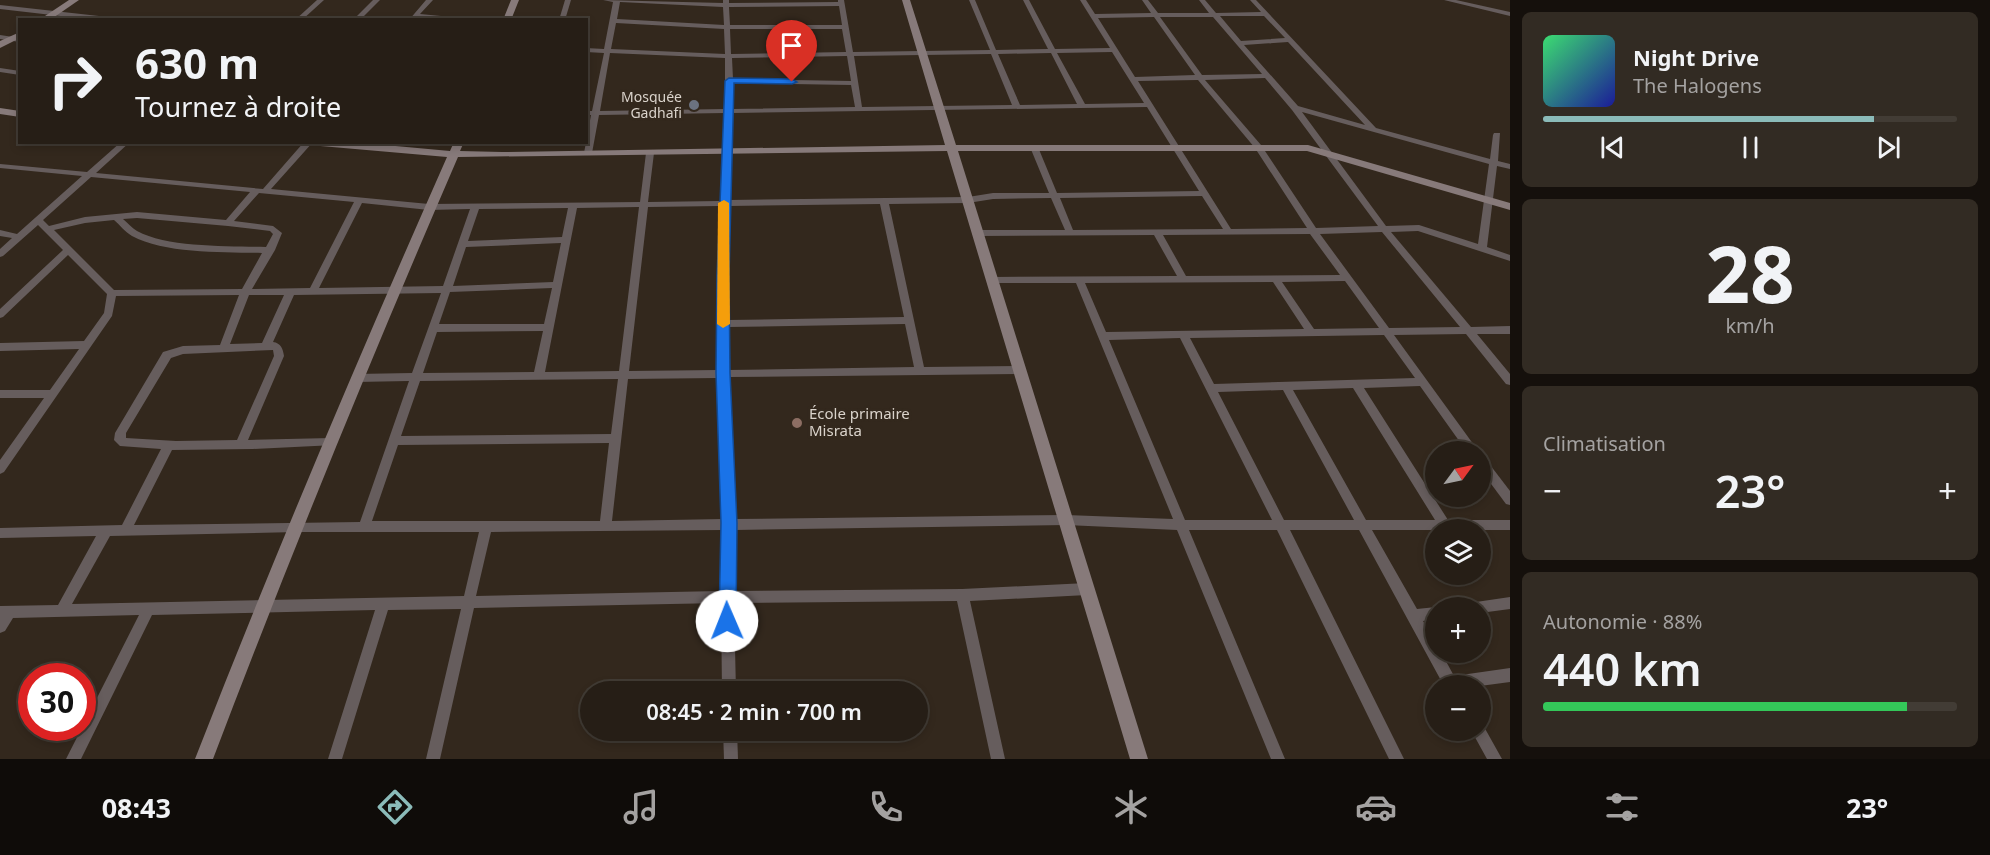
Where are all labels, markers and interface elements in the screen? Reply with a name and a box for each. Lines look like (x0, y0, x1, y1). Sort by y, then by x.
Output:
pin (766, 20, 817, 82)
icon: arrive (775, 29, 808, 62)
text: 630 m (135, 34, 259, 91)
icon: right (36, 42, 114, 120)
text: Night Drive (1633, 42, 1759, 72)
text: The Halogens (1633, 72, 1762, 99)
place label: Mosquée Gadhafi (621, 87, 682, 122)
text: Tournez à droite (135, 88, 341, 125)
marker: Mosquée Gadhafi (687, 98, 701, 112)
icon: previous (1596, 131, 1629, 164)
icon: pause (1734, 131, 1767, 164)
icon: next (1872, 131, 1905, 164)
text: 28 (1705, 220, 1795, 326)
text: km/h (1725, 312, 1775, 339)
place label: École primaire Misrata (809, 403, 910, 440)
marker: École primaire Misrata (790, 416, 804, 430)
text: Climatisation (1543, 430, 1666, 457)
north arrow (1425, 441, 1491, 507)
map controls (1425, 441, 1491, 741)
text: 23° (1715, 460, 1785, 521)
text: − (1543, 468, 1562, 513)
text: + (1938, 468, 1957, 513)
button: layers (1425, 519, 1491, 585)
position arrow (695, 589, 759, 653)
button: + (1425, 597, 1491, 663)
text: Autonomie · 88% (1543, 608, 1702, 635)
text: 440 km (1543, 638, 1702, 699)
speed limit sign: 30 (18, 663, 96, 741)
button: − (1425, 675, 1491, 741)
text: 08:45 · 2 min · 700 m (646, 696, 862, 726)
icon: directions (374, 786, 416, 828)
icon: music (620, 786, 662, 828)
icon: phone (865, 786, 907, 828)
icon: climate (1110, 786, 1152, 828)
icon: car (1355, 786, 1397, 828)
icon: filters (1601, 786, 1643, 828)
text: 08:43 (102, 789, 171, 826)
text: 23° (1846, 789, 1888, 826)

